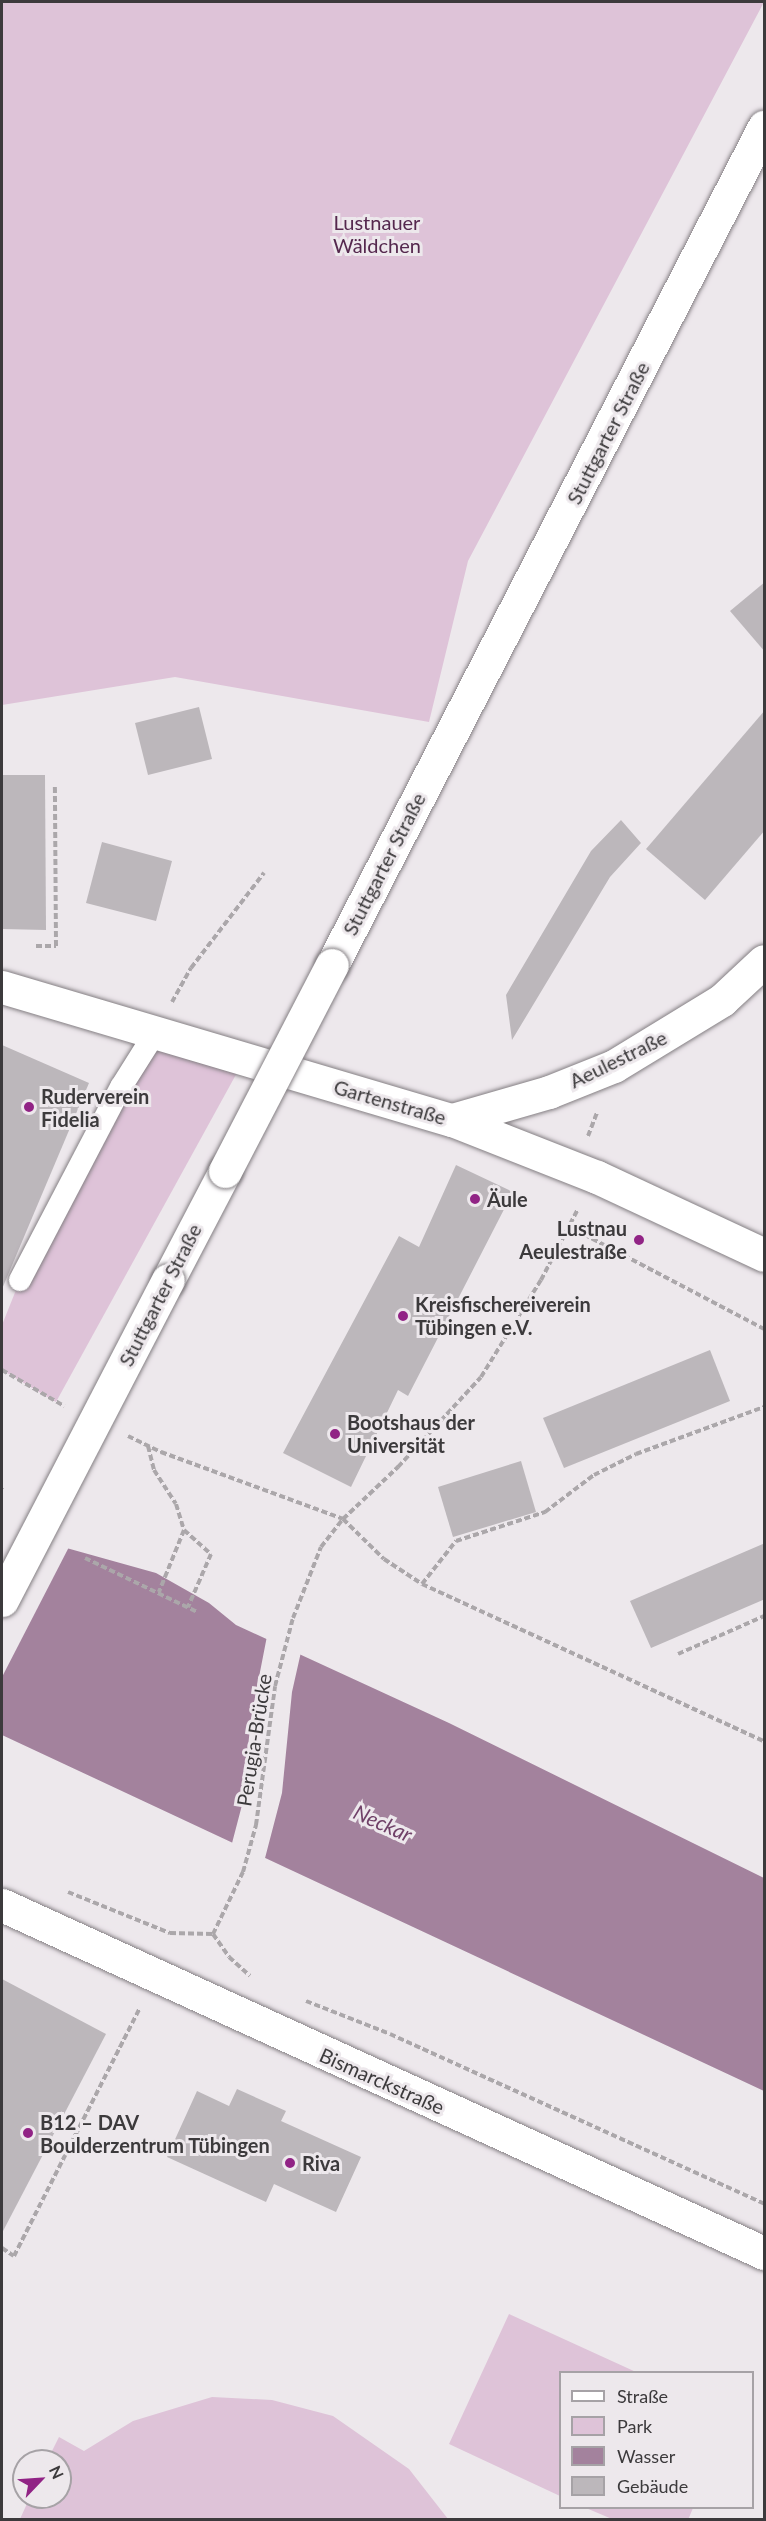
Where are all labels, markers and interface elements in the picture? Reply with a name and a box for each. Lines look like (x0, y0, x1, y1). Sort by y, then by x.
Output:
park label: Lustnauer Wäldchen (333, 211, 421, 258)
street label: Stuttgarter Straße (562, 358, 654, 508)
street label: Stuttgarter Straße (338, 789, 430, 939)
street label: Aeulestraße (565, 1025, 671, 1093)
street label: Gartenstraße (331, 1075, 449, 1129)
place label: Ruderverein Fidelia (41, 1084, 149, 1131)
marker: Ruderverein Fidelia (22, 1100, 36, 1114)
place label: Äule (487, 1187, 528, 1211)
marker: Äule (468, 1192, 482, 1206)
place label: Lustnau Aeulestraße (519, 1216, 627, 1263)
street label: Stuttgarter Straße (114, 1220, 206, 1370)
marker: Lustnau Aeulestraße (632, 1233, 646, 1247)
place label: Kreisfischereiverein Tübingen e.V. (415, 1292, 591, 1339)
marker: Kreisfischereiverein Tübingen e.V. (396, 1309, 410, 1323)
place label: Bootshaus der Universität (347, 1410, 475, 1457)
marker: Bootshaus der Universität (328, 1427, 342, 1441)
street label: Perugia-Brücke (232, 1672, 276, 1808)
water label: Neckar (350, 1799, 416, 1847)
street label: Bismarckstraße (316, 2043, 448, 2119)
place label: B12 – DAV Boulderzentrum Tübingen (40, 2110, 270, 2157)
marker: B12 – DAV Boulderzentrum Tübingen (21, 2126, 35, 2140)
place label: Riva (302, 2151, 340, 2175)
marker: Riva (283, 2156, 297, 2170)
legend (559, 2371, 754, 2509)
text: Straße (617, 2385, 668, 2407)
text: Park (617, 2415, 652, 2437)
text: Wasser (617, 2445, 675, 2467)
north arrow (12, 2449, 72, 2509)
text: N (46, 2462, 68, 2482)
text: Gebäude (617, 2475, 688, 2497)

